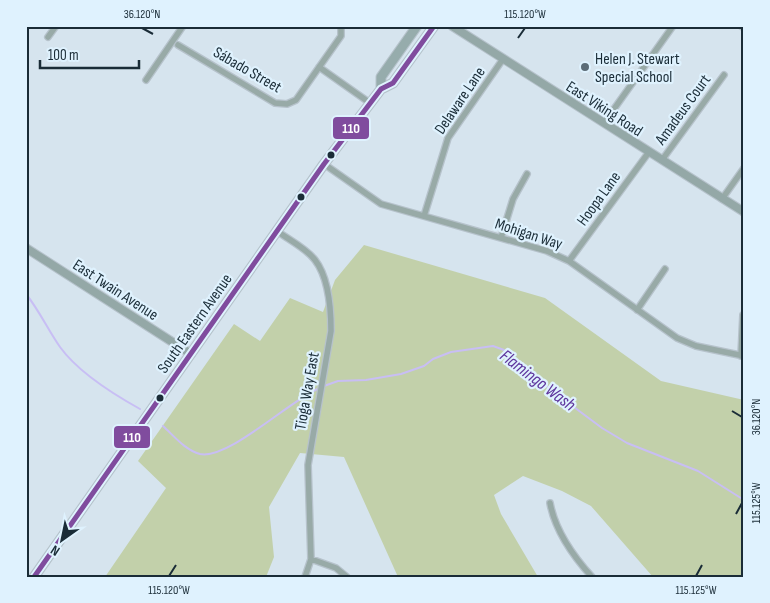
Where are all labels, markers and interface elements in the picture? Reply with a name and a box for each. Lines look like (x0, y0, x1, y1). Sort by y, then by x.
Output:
text: 36.120°N (124, 7, 160, 22)
text: 115.120°W (504, 7, 546, 22)
scale bar (40, 38, 139, 70)
street label: Sábado Street (210, 43, 285, 97)
text: 100 m (48, 46, 79, 65)
place label: Helen J. Stewart Special School (595, 50, 680, 87)
marker: Helen J. Stewart Special School (579, 61, 591, 73)
street label: Delaware Lane (431, 64, 490, 138)
street label: Amadeus Court (651, 71, 715, 150)
street label: East Viking Road (562, 77, 646, 141)
line badge: 110 (332, 116, 370, 140)
text: 110 (342, 120, 360, 137)
unlabelled marker (326, 150, 336, 160)
street label: Hoopa Lane (573, 168, 625, 230)
unlabelled marker (296, 192, 306, 202)
street label: Mohigan Way (492, 215, 565, 254)
street label: East Twain Avenue (69, 256, 161, 325)
street label: South Eastern Avenue (154, 270, 237, 377)
water label: Flamingo Wash (496, 345, 580, 416)
street label: Tioga Way East (291, 351, 324, 432)
unlabelled marker (155, 393, 165, 403)
text: 36.120°N (749, 399, 764, 435)
line badge: 110 (113, 425, 151, 449)
text: 110 (123, 429, 141, 446)
text: 115.125°W (749, 482, 764, 524)
north arrow (38, 516, 88, 566)
text: N (47, 541, 63, 560)
text: 115.120°W (148, 583, 190, 598)
text: 115.125°W (675, 583, 717, 598)

